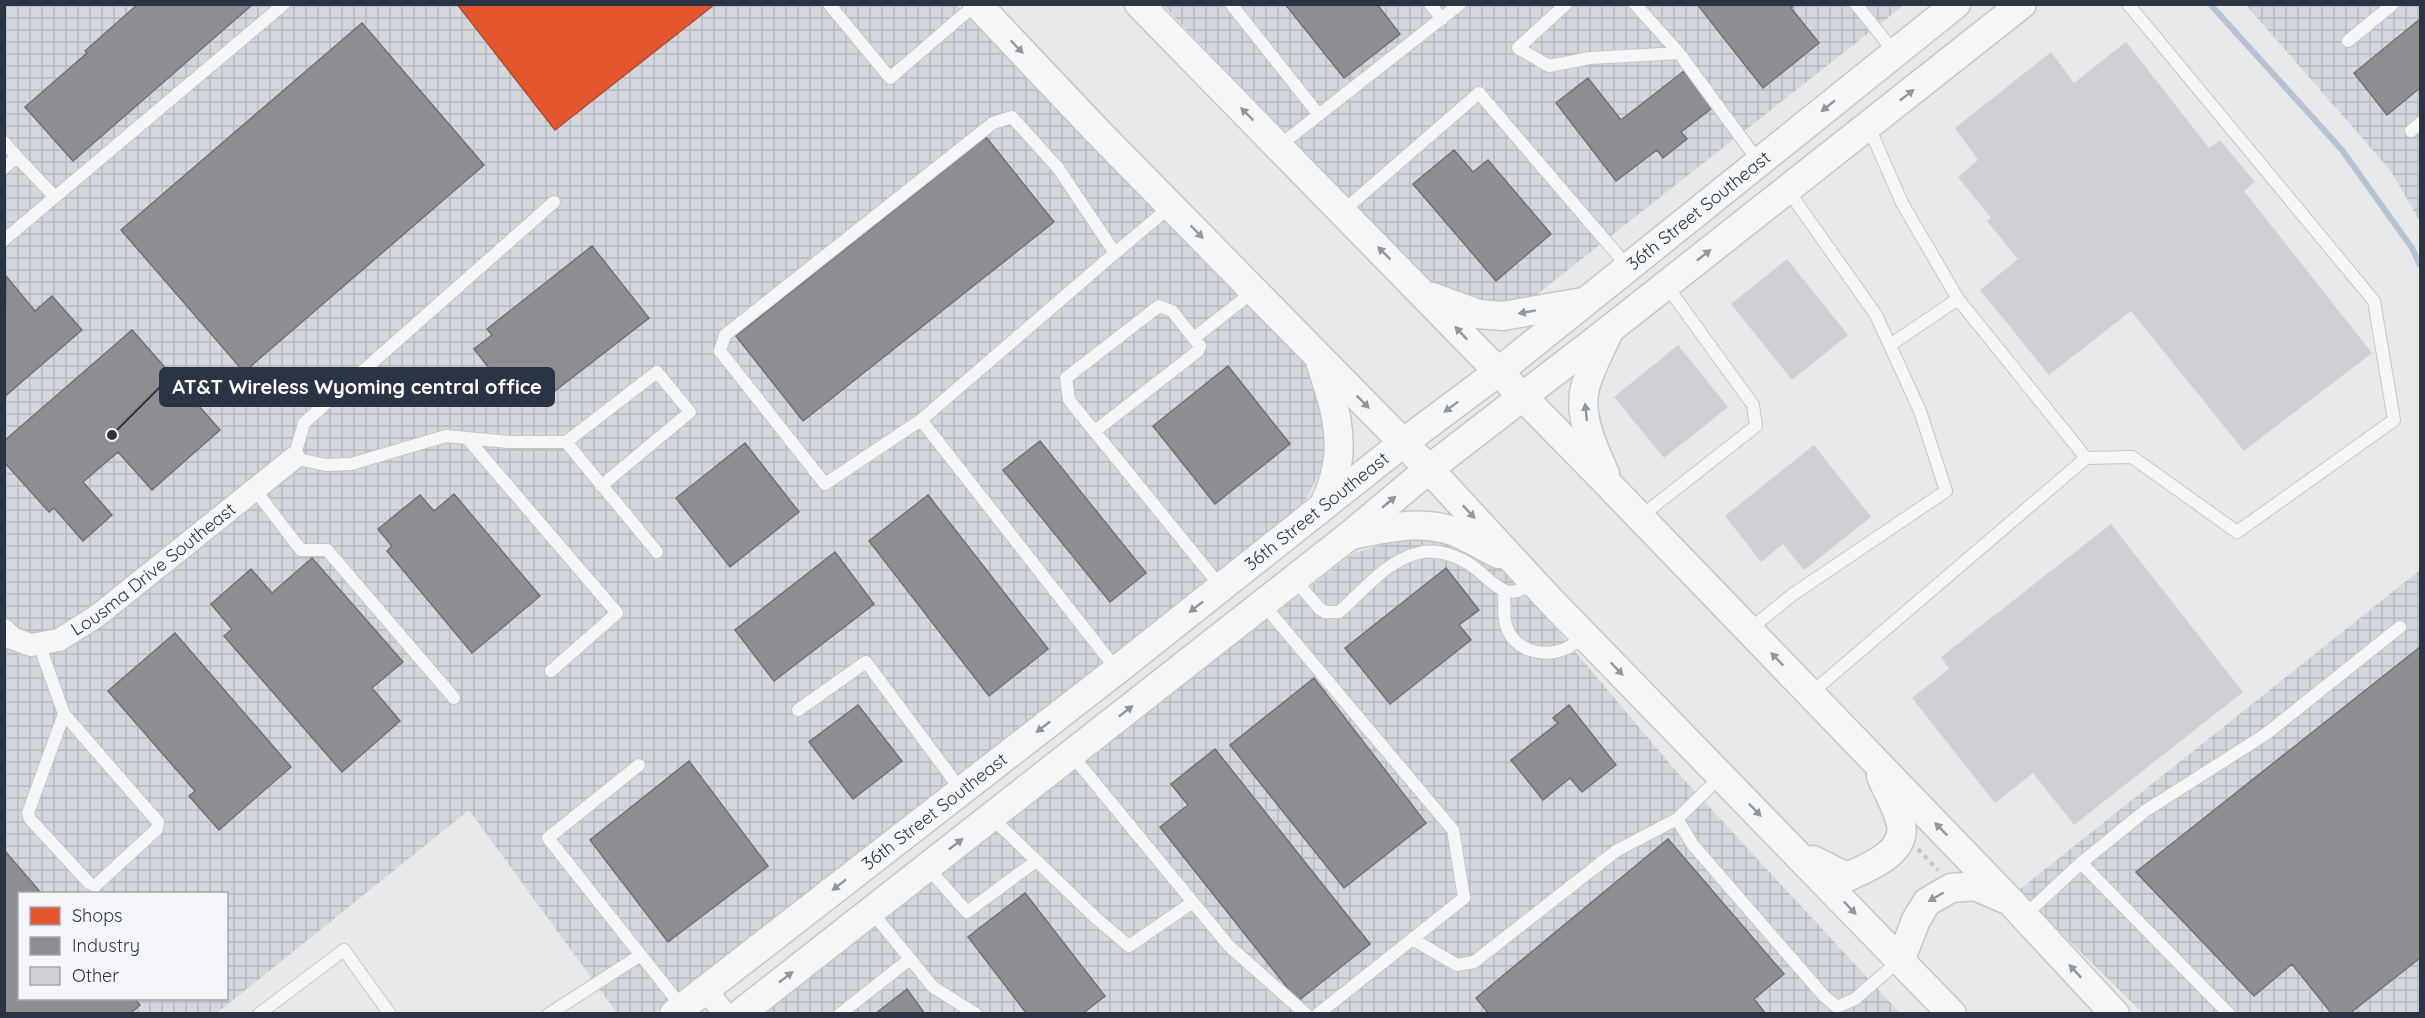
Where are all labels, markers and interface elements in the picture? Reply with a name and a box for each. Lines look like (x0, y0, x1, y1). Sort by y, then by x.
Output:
one-way arrow (1010, 39, 1024, 53)
one-way arrow (1899, 90, 1914, 102)
one-way arrow (1821, 100, 1836, 112)
one-way arrow (1240, 107, 1254, 121)
street label: 36th Street Southeast (1622, 146, 1775, 275)
one-way arrow (1189, 225, 1203, 239)
one-way arrow (1377, 246, 1391, 260)
one-way arrow (1696, 249, 1712, 262)
one-way arrow (1517, 307, 1536, 316)
one-way arrow (1455, 326, 1468, 341)
callout: AT&T Wireless Wyoming central office (160, 368, 554, 406)
text: AT&T Wireless Wyoming central office (172, 374, 542, 399)
one-way arrow (1355, 394, 1369, 408)
one-way arrow (1443, 400, 1459, 413)
one-way arrow (1581, 402, 1591, 421)
street label: 36th Street Southeast (1240, 447, 1393, 575)
one-way arrow (1381, 496, 1396, 509)
street label: Lousma Drive Southeast (67, 497, 240, 641)
one-way arrow (1462, 504, 1476, 519)
one-way arrow (1188, 600, 1204, 613)
one-way arrow (1770, 652, 1784, 666)
one-way arrow (1610, 661, 1624, 676)
one-way arrow (1118, 704, 1134, 717)
one-way arrow (1035, 721, 1050, 733)
street label: 36th Street Southeast (857, 748, 1012, 875)
one-way arrow (1748, 803, 1762, 818)
one-way arrow (1934, 822, 1948, 837)
one-way arrow (948, 838, 964, 851)
one-way arrow (831, 879, 846, 891)
legend (18, 892, 228, 1000)
one-way arrow (1927, 892, 1944, 902)
one-way arrow (1843, 900, 1857, 915)
text: Shops (72, 904, 123, 927)
text: Industry (72, 934, 140, 957)
text: Other (72, 964, 119, 987)
one-way arrow (2069, 964, 2082, 979)
one-way arrow (779, 972, 794, 984)

